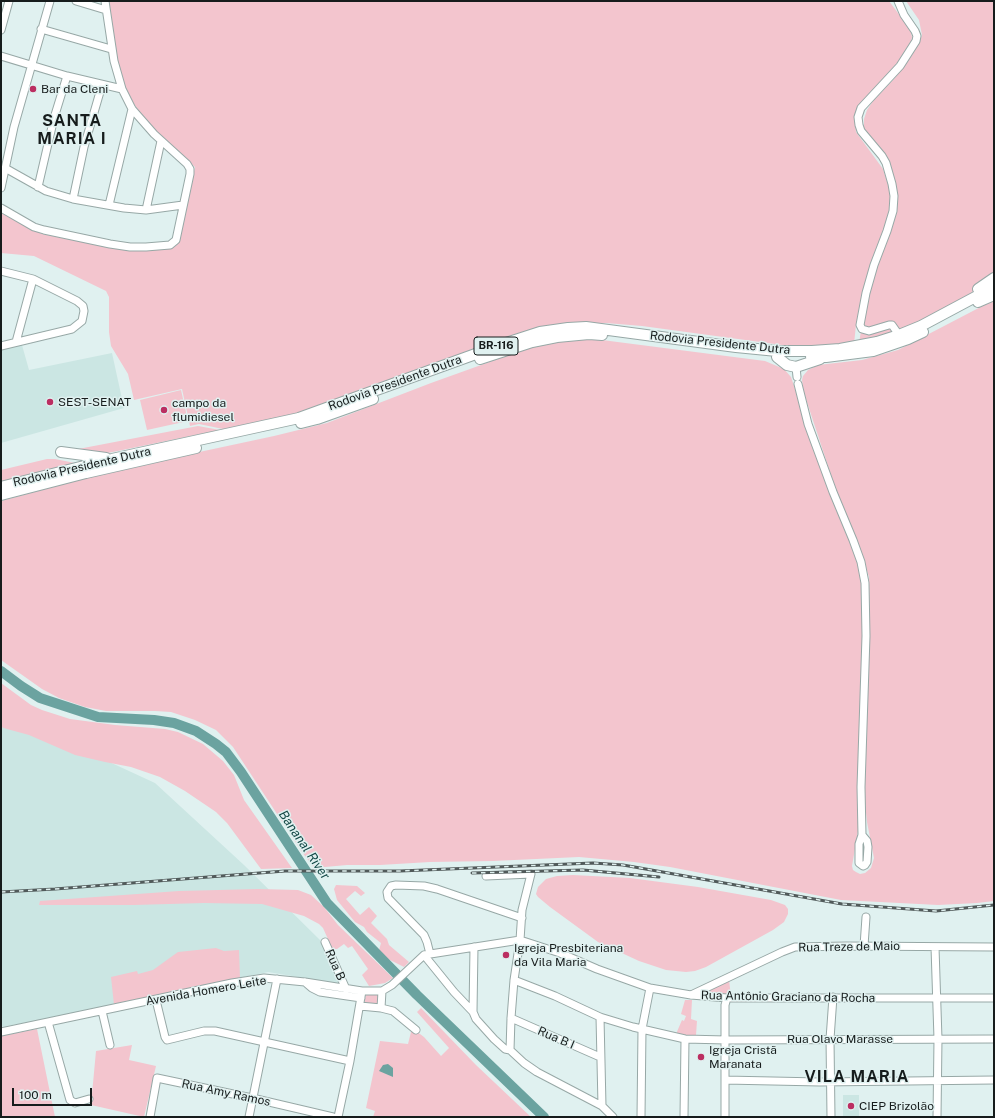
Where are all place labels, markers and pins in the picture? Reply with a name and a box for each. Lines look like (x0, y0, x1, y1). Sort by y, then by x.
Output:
place label: Bar da Cleni (41, 82, 108, 96)
marker: Bar da Cleni (28, 84, 38, 94)
place label: SEST-SENAT (58, 395, 131, 409)
place label: campo da flumidiesel (172, 396, 234, 424)
marker: SEST-SENAT (45, 397, 55, 407)
marker: campo da flumidiesel (159, 405, 169, 415)
place label: Igreja Presbiteriana da Vila Maria (514, 941, 623, 969)
marker: Igreja Presbiteriana da Vila Maria (501, 950, 511, 960)
place label: Igreja Cristã Maranata (709, 1043, 777, 1071)
marker: Igreja Cristã Maranata (696, 1052, 706, 1062)
place label: CIEP Brizolão (859, 1099, 934, 1113)
marker: CIEP Brizolão (846, 1101, 856, 1111)

